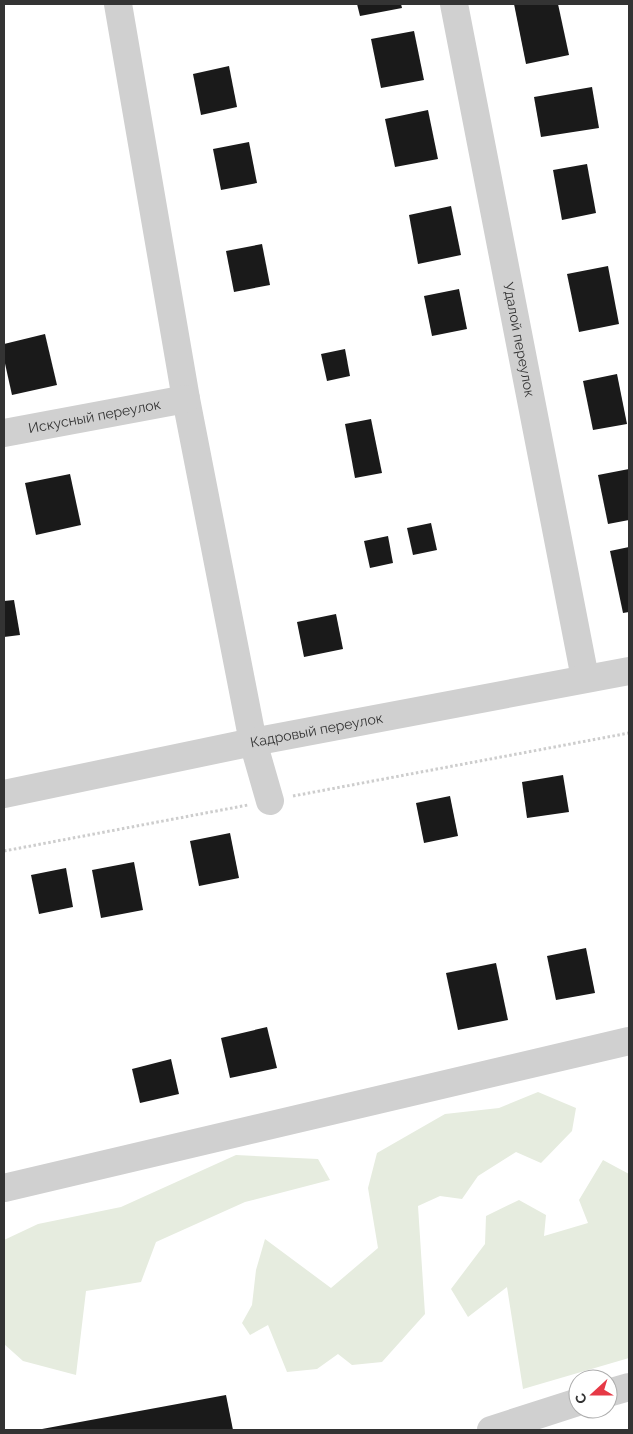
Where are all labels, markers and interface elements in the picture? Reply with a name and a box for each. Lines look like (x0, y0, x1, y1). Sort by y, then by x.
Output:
street label: Удалой переулок (500, 281, 538, 398)
street label: Искусный переулок (27, 396, 162, 436)
street label: Кадровый переулок (249, 710, 384, 750)
north arrow (568, 1369, 618, 1419)
text: С (572, 1391, 590, 1406)

